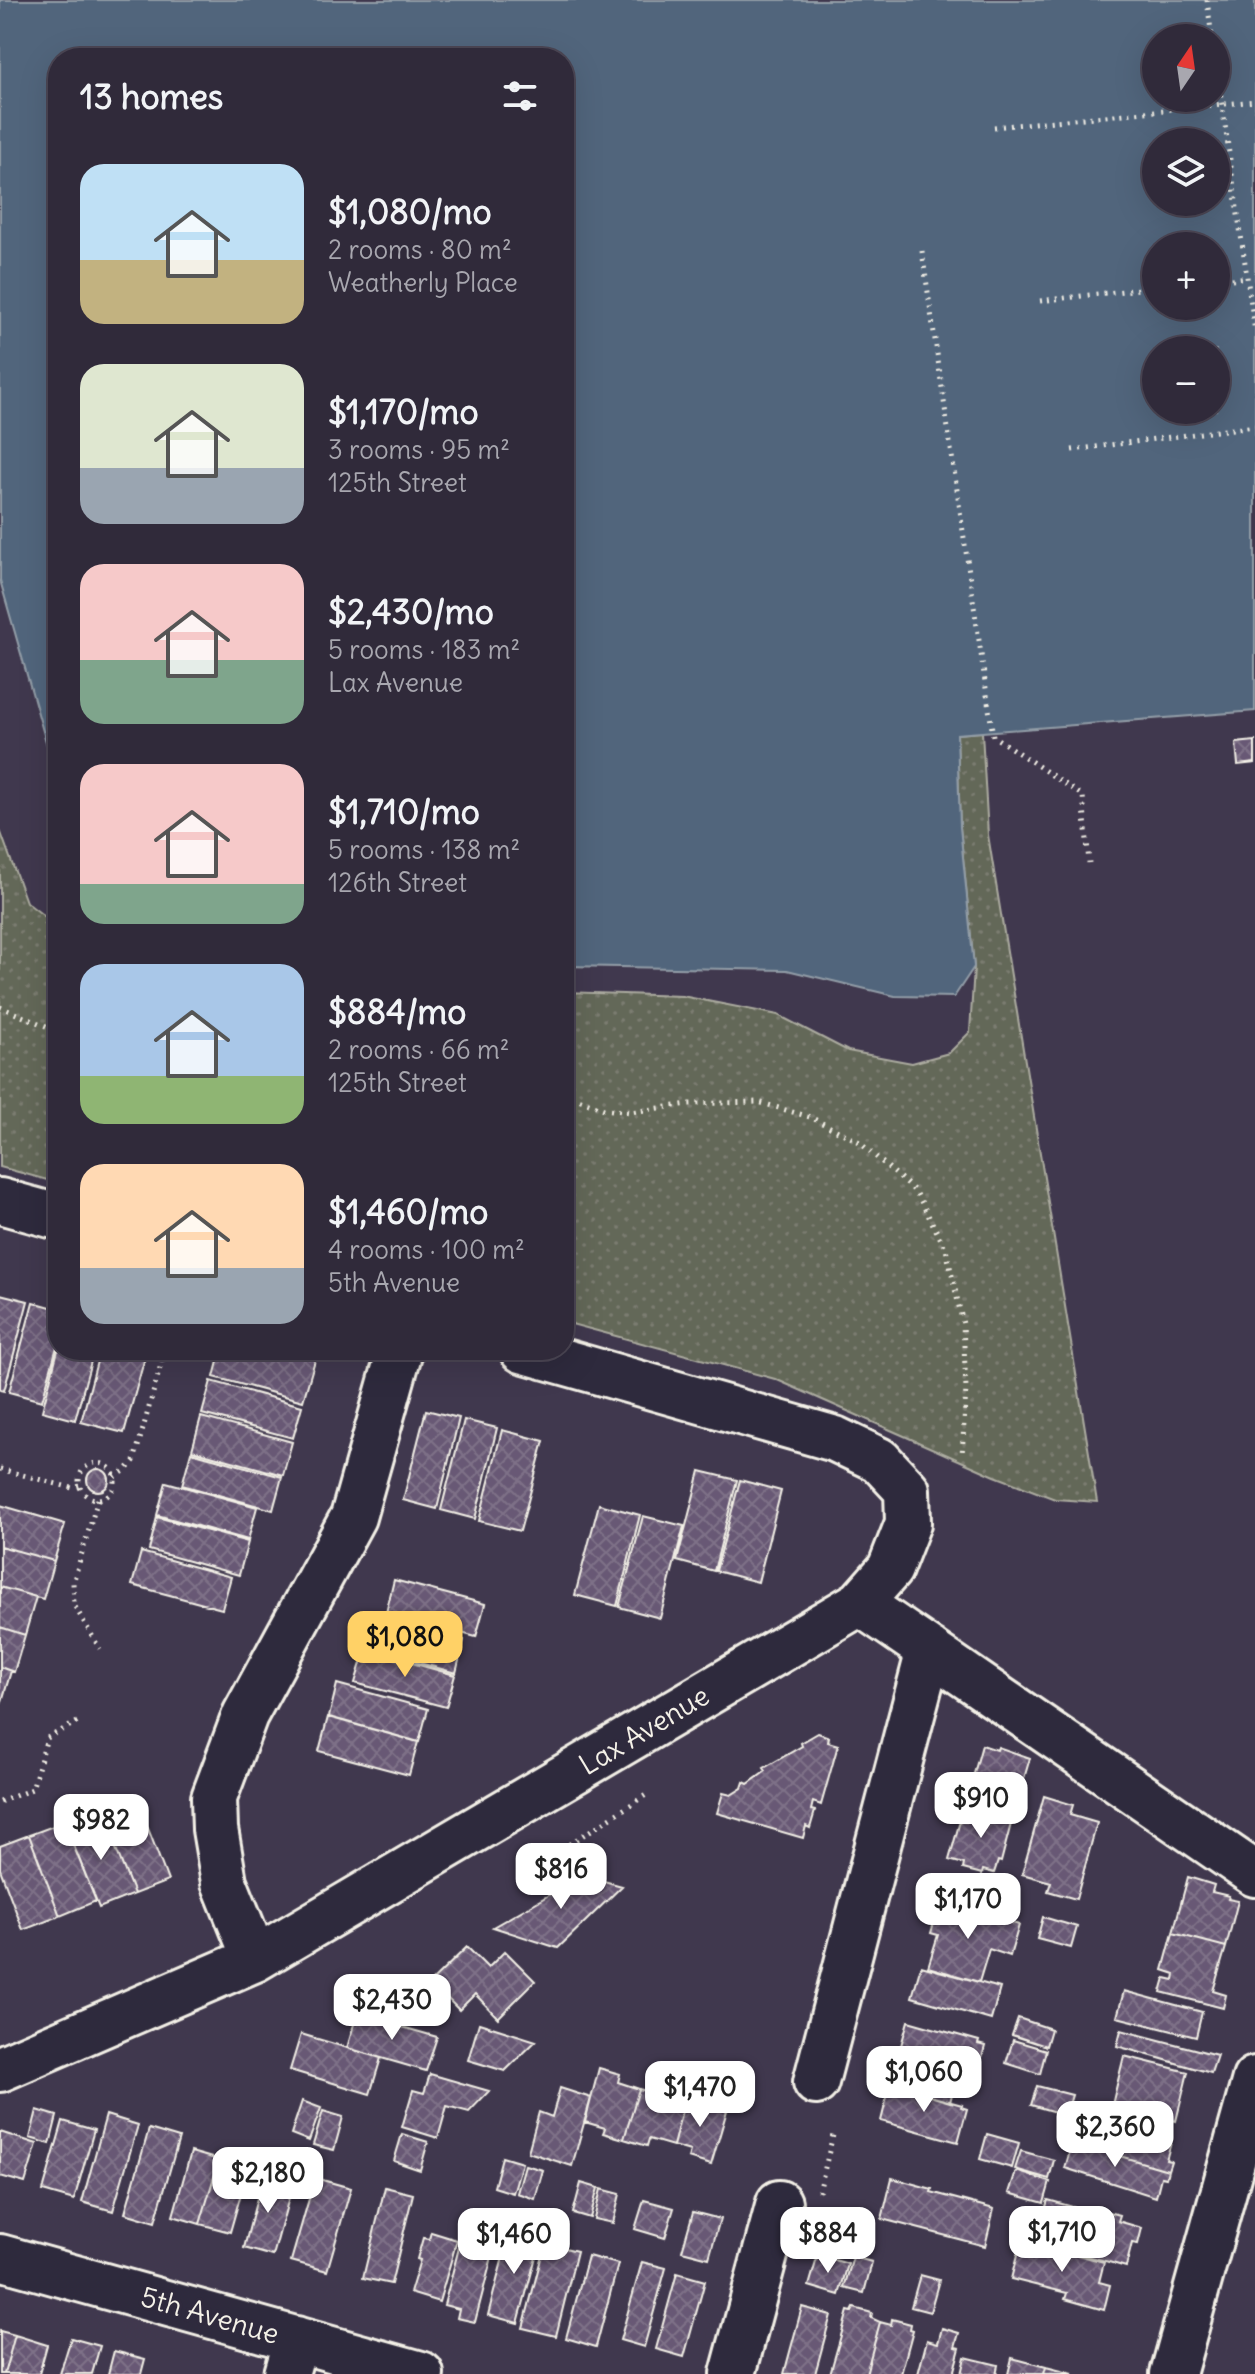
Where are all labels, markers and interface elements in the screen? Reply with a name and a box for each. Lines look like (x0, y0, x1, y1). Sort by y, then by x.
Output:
north arrow (1142, 24, 1230, 112)
map controls (1142, 24, 1230, 424)
icon: filters (498, 74, 542, 118)
text: 13 homes (80, 75, 223, 118)
button: layers (1142, 128, 1230, 216)
text: $1,080/mo (328, 190, 492, 233)
icon: home (144, 196, 240, 292)
button: + (1142, 232, 1230, 320)
text: 2 rooms · 80 m² (328, 233, 512, 266)
text: Weatherly Place (328, 266, 518, 299)
button: − (1142, 336, 1230, 424)
text: $1,170/mo (328, 390, 479, 433)
icon: home (144, 396, 240, 492)
text: 3 rooms · 95 m² (328, 433, 510, 466)
text: 125th Street (328, 466, 467, 499)
text: $2,430/mo (328, 590, 494, 633)
icon: home (144, 596, 240, 692)
text: 5 rooms · 183 m² (328, 633, 520, 666)
text: Lax Avenue (328, 666, 463, 699)
text: $1,710/mo (328, 790, 480, 833)
icon: home (144, 796, 240, 892)
text: 5 rooms · 138 m² (328, 833, 520, 866)
text: 126th Street (328, 866, 467, 899)
text: $884/mo (328, 990, 466, 1033)
icon: home (144, 996, 240, 1092)
text: 2 rooms · 66 m² (328, 1033, 510, 1066)
text: 125th Street (328, 1066, 467, 1099)
text: $1,460/mo (328, 1190, 488, 1233)
icon: home (144, 1196, 240, 1292)
text: 4 rooms · 100 m² (328, 1233, 525, 1266)
text: 5th Avenue (328, 1266, 460, 1299)
pin: $1,080 (340, 1611, 470, 1679)
text: $1,080 (366, 1620, 444, 1653)
street label: Lax Avenue (572, 1677, 716, 1783)
pin: $910 (934, 1772, 1028, 1840)
text: $910 (953, 1781, 1009, 1814)
pin: $982 (54, 1794, 148, 1862)
text: $982 (72, 1803, 130, 1836)
pin: $816 (514, 1843, 608, 1911)
text: $816 (534, 1852, 588, 1885)
pin: $1,170 (903, 1873, 1033, 1941)
text: $1,170 (934, 1882, 1002, 1915)
pin: $2,430 (327, 1974, 457, 2042)
text: $2,430 (352, 1983, 432, 2016)
pin: $1,060 (859, 2046, 989, 2114)
text: $1,060 (885, 2055, 963, 2088)
pin: $1,470 (635, 2061, 765, 2129)
text: $1,470 (663, 2070, 737, 2103)
pin: $2,360 (1050, 2101, 1180, 2169)
text: $2,360 (1075, 2110, 1156, 2143)
pin: $2,180 (203, 2147, 333, 2215)
text: $2,180 (230, 2156, 306, 2189)
pin: $1,710 (997, 2206, 1127, 2274)
pin: $884 (781, 2207, 875, 2275)
pin: $1,460 (449, 2208, 579, 2276)
text: $1,710 (1027, 2215, 1097, 2248)
text: $884 (798, 2216, 858, 2249)
text: $1,460 (476, 2217, 552, 2250)
street label: 5th Avenue (137, 2278, 283, 2352)

